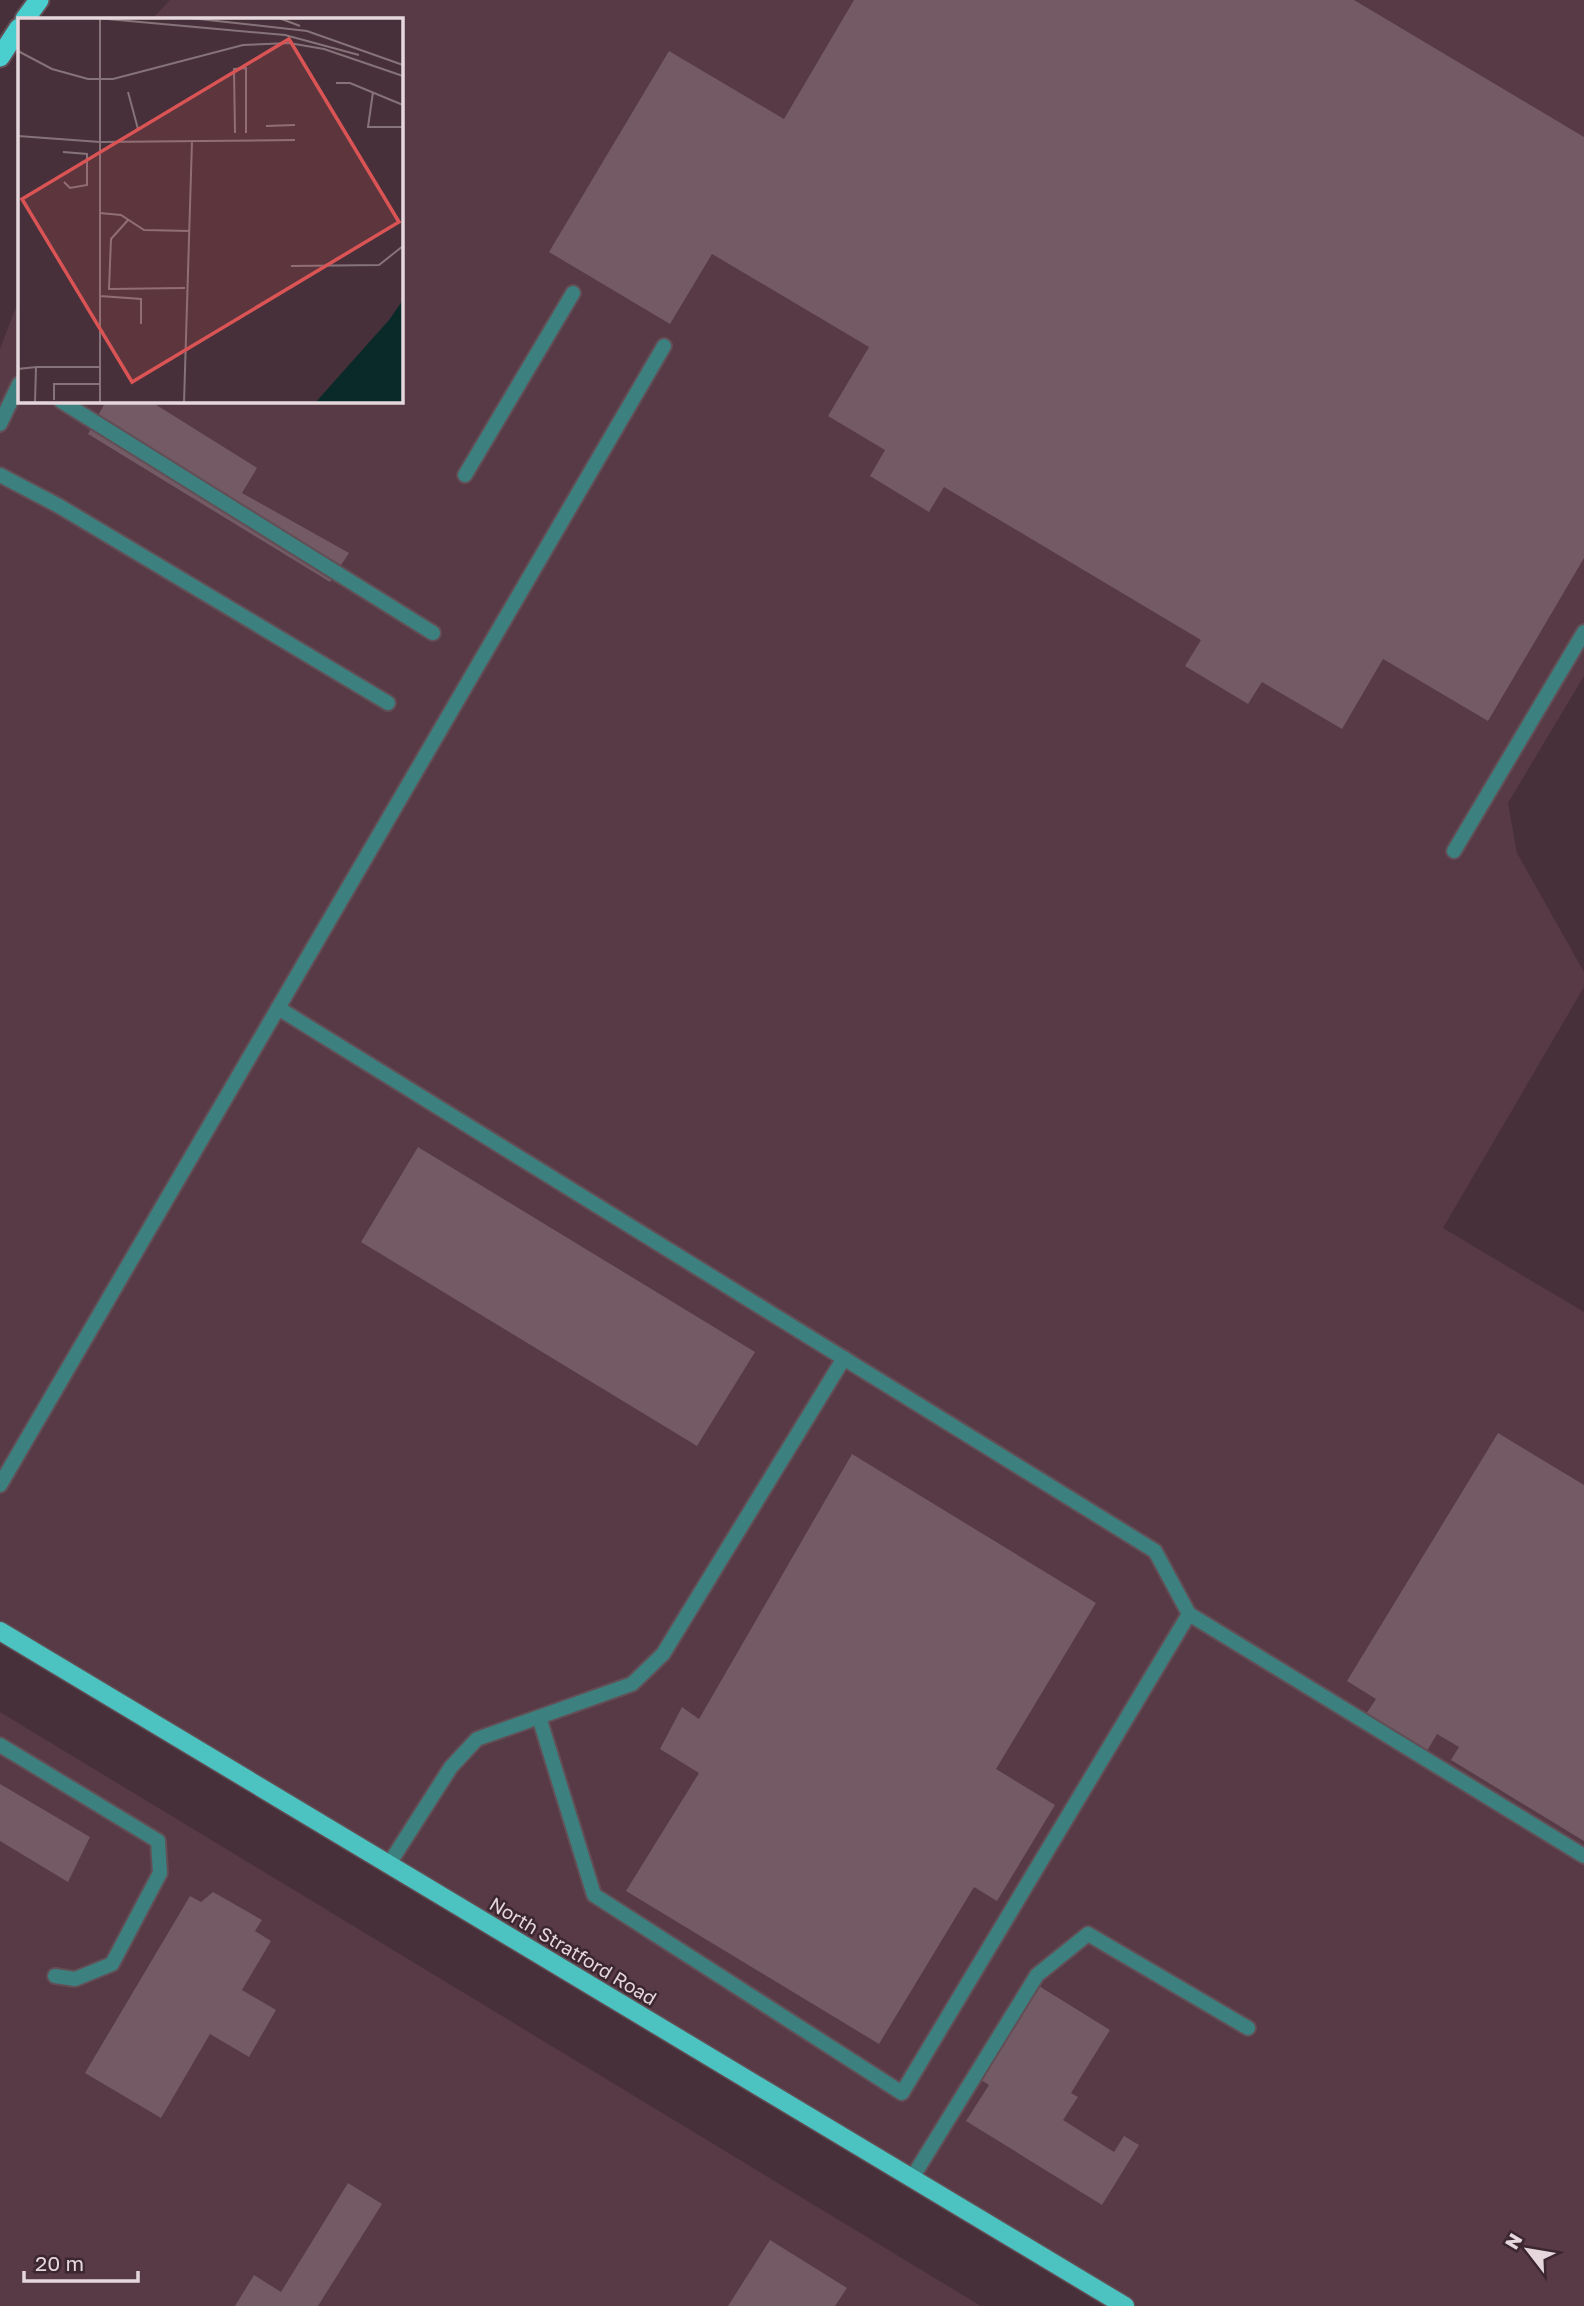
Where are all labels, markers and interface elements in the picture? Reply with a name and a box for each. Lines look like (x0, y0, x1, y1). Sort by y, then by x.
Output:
inset map (18, 18, 402, 402)
street label: North Stratford Road (486, 1892, 661, 2010)
north arrow (1493, 2215, 1563, 2285)
text: N (1499, 2229, 1527, 2253)
scale bar (24, 2240, 138, 2284)
text: 20 m (35, 2250, 84, 2276)

